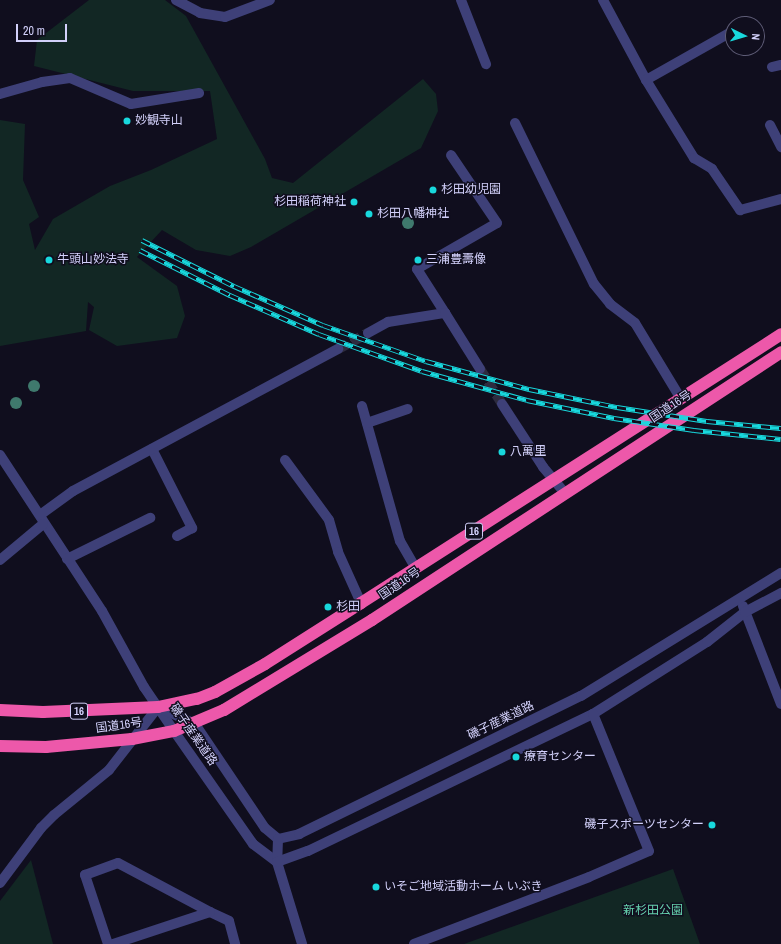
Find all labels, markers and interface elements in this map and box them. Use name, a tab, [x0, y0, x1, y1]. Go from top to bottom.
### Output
scale bar	[18, 16, 69, 42]
north arrow	[725, 16, 765, 56]
text: 20 m	[23, 23, 45, 39]
text: N	[749, 33, 763, 41]
place label: 妙観寺山	[135, 114, 183, 128]
marker: 妙観寺山	[122, 116, 132, 126]
place label: 杉田幼児園	[441, 183, 501, 197]
marker: 杉田幼児園	[428, 185, 438, 195]
place label: 杉田稲荷神社	[274, 195, 346, 209]
marker: 杉田稲荷神社	[349, 197, 359, 207]
place label: 杉田八幡神社	[377, 207, 449, 221]
marker: 杉田八幡神社	[364, 209, 374, 219]
place label: 牛頭山妙法寺	[57, 253, 129, 267]
place label: 三浦豊壽像	[426, 253, 486, 267]
marker: 牛頭山妙法寺	[44, 255, 54, 265]
marker: 三浦豊壽像	[413, 255, 423, 265]
street label: 国道16号	[647, 388, 695, 426]
place label: 八萬里	[510, 445, 546, 459]
marker: 八萬里	[497, 447, 507, 457]
road number: 16	[464, 522, 484, 540]
street label: 国道16号	[377, 565, 423, 603]
place label: 杉田	[336, 600, 360, 614]
marker: 杉田	[323, 602, 333, 612]
street label: 磯子産業道路	[465, 699, 537, 743]
street label: 磯子産業道路	[166, 701, 220, 769]
road number: 16	[69, 702, 89, 720]
street label: 国道16号	[95, 716, 143, 736]
place label: 療育センター	[524, 750, 596, 764]
marker: 療育センター	[511, 752, 521, 762]
place label: 磯子スポーツセンター	[584, 818, 704, 832]
marker: 磯子スポーツセンター	[707, 820, 717, 830]
place label: いそご地域活動ホーム いぶき	[384, 880, 543, 894]
marker: いそご地域活動ホーム いぶき	[371, 882, 381, 892]
park label: 新杉田公園	[623, 904, 683, 918]

